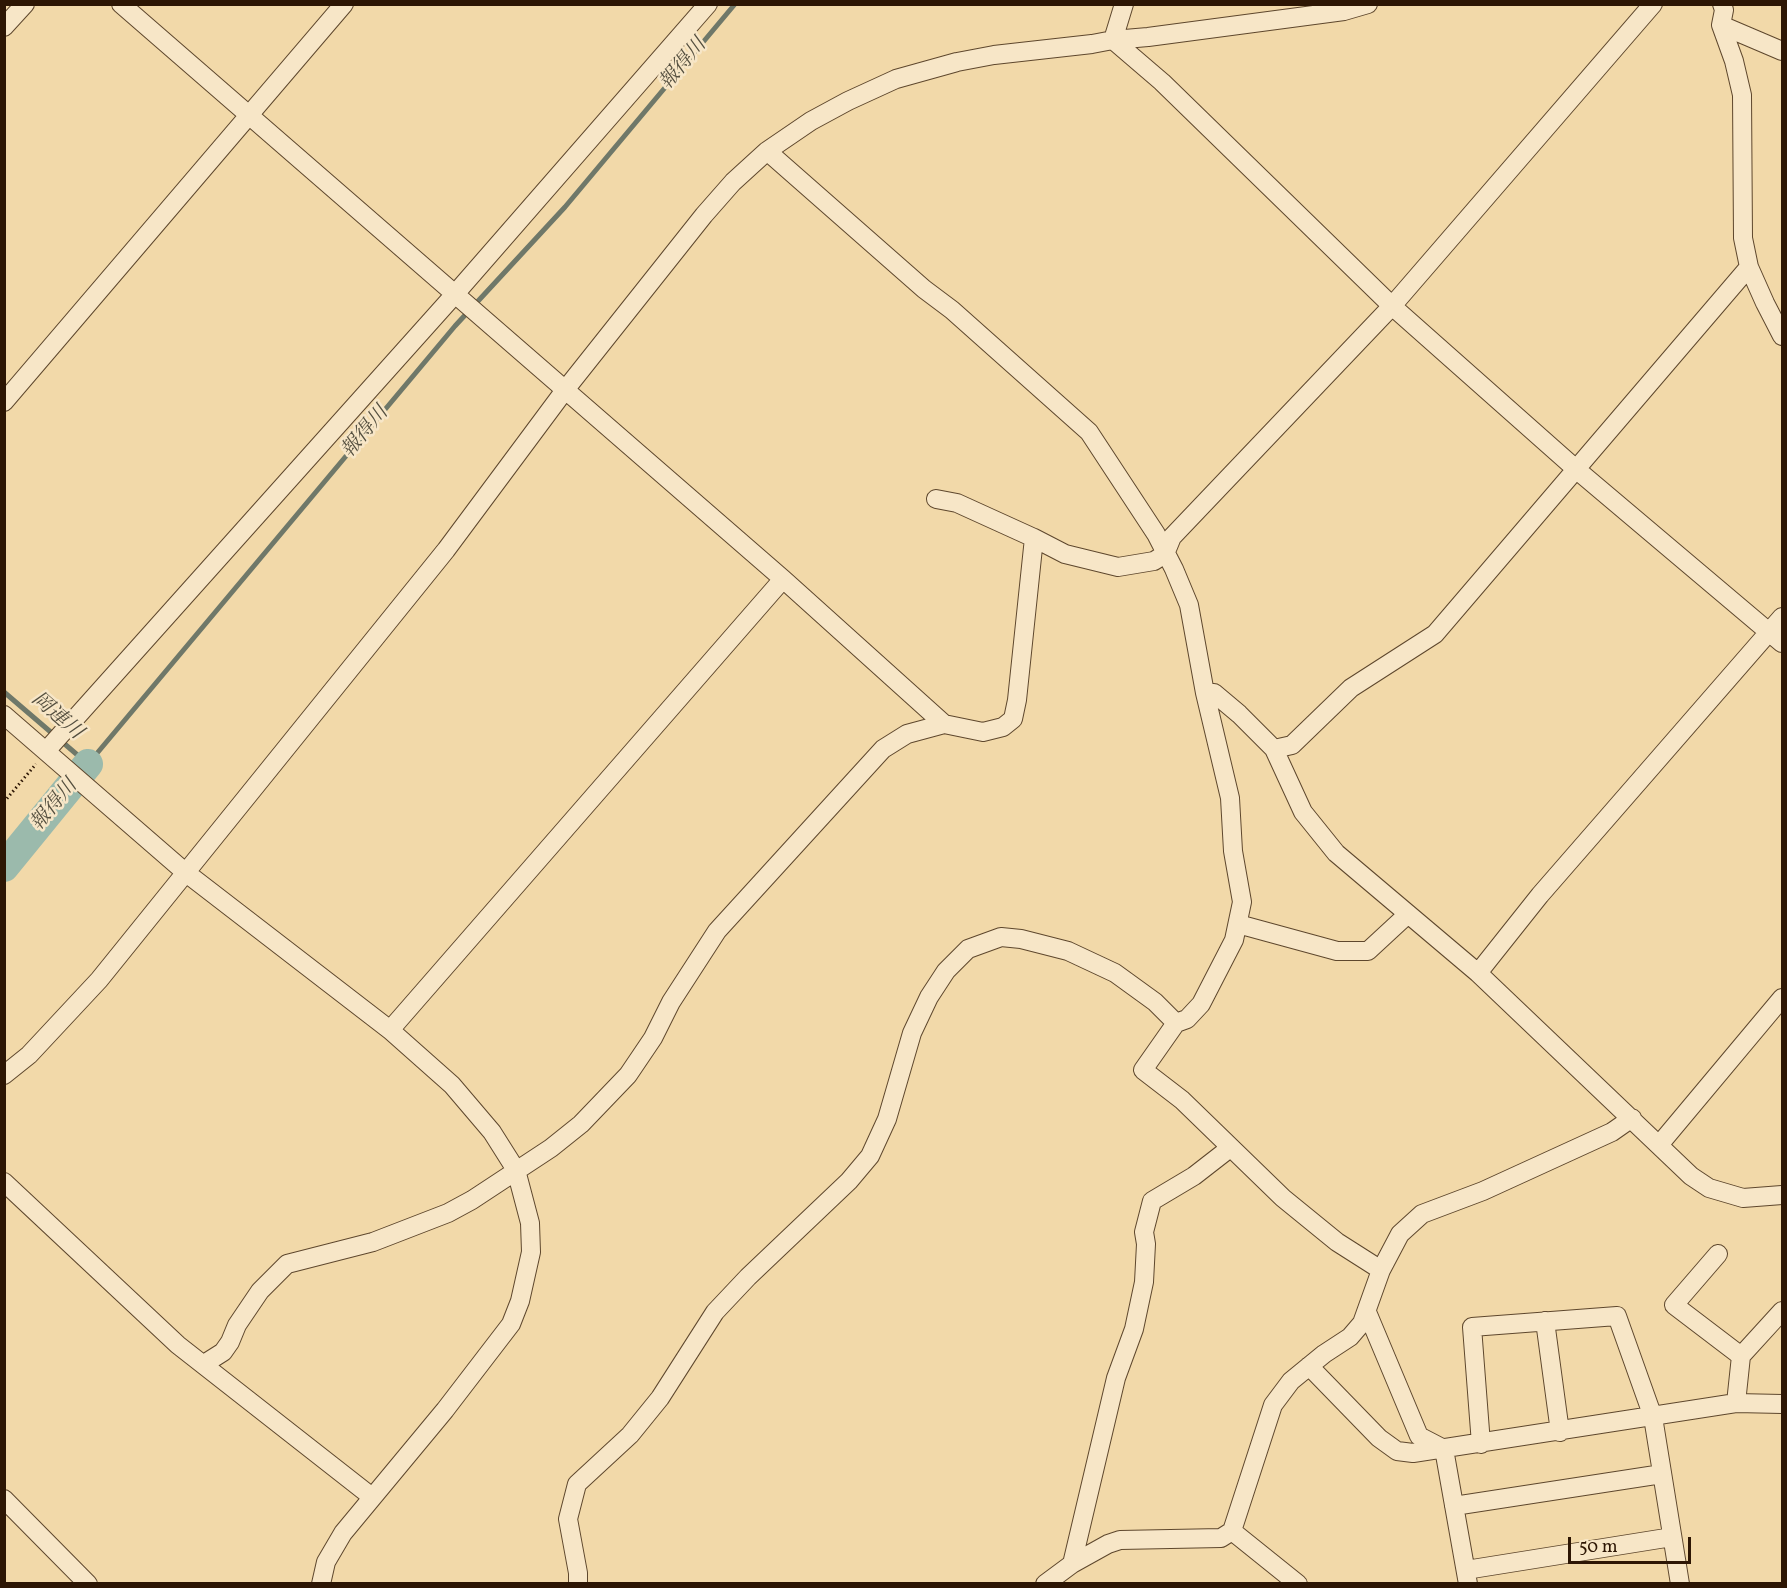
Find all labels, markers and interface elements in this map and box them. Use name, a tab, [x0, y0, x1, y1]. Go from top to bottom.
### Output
water label: 報得川	[656, 34, 712, 96]
water label: 報得川	[338, 402, 394, 464]
water label: 岡連川	[25, 688, 87, 746]
water label: 報得川	[27, 775, 83, 837]
scale bar	[1571, 1525, 1694, 1563]
text: 50 m	[1579, 1535, 1618, 1560]

